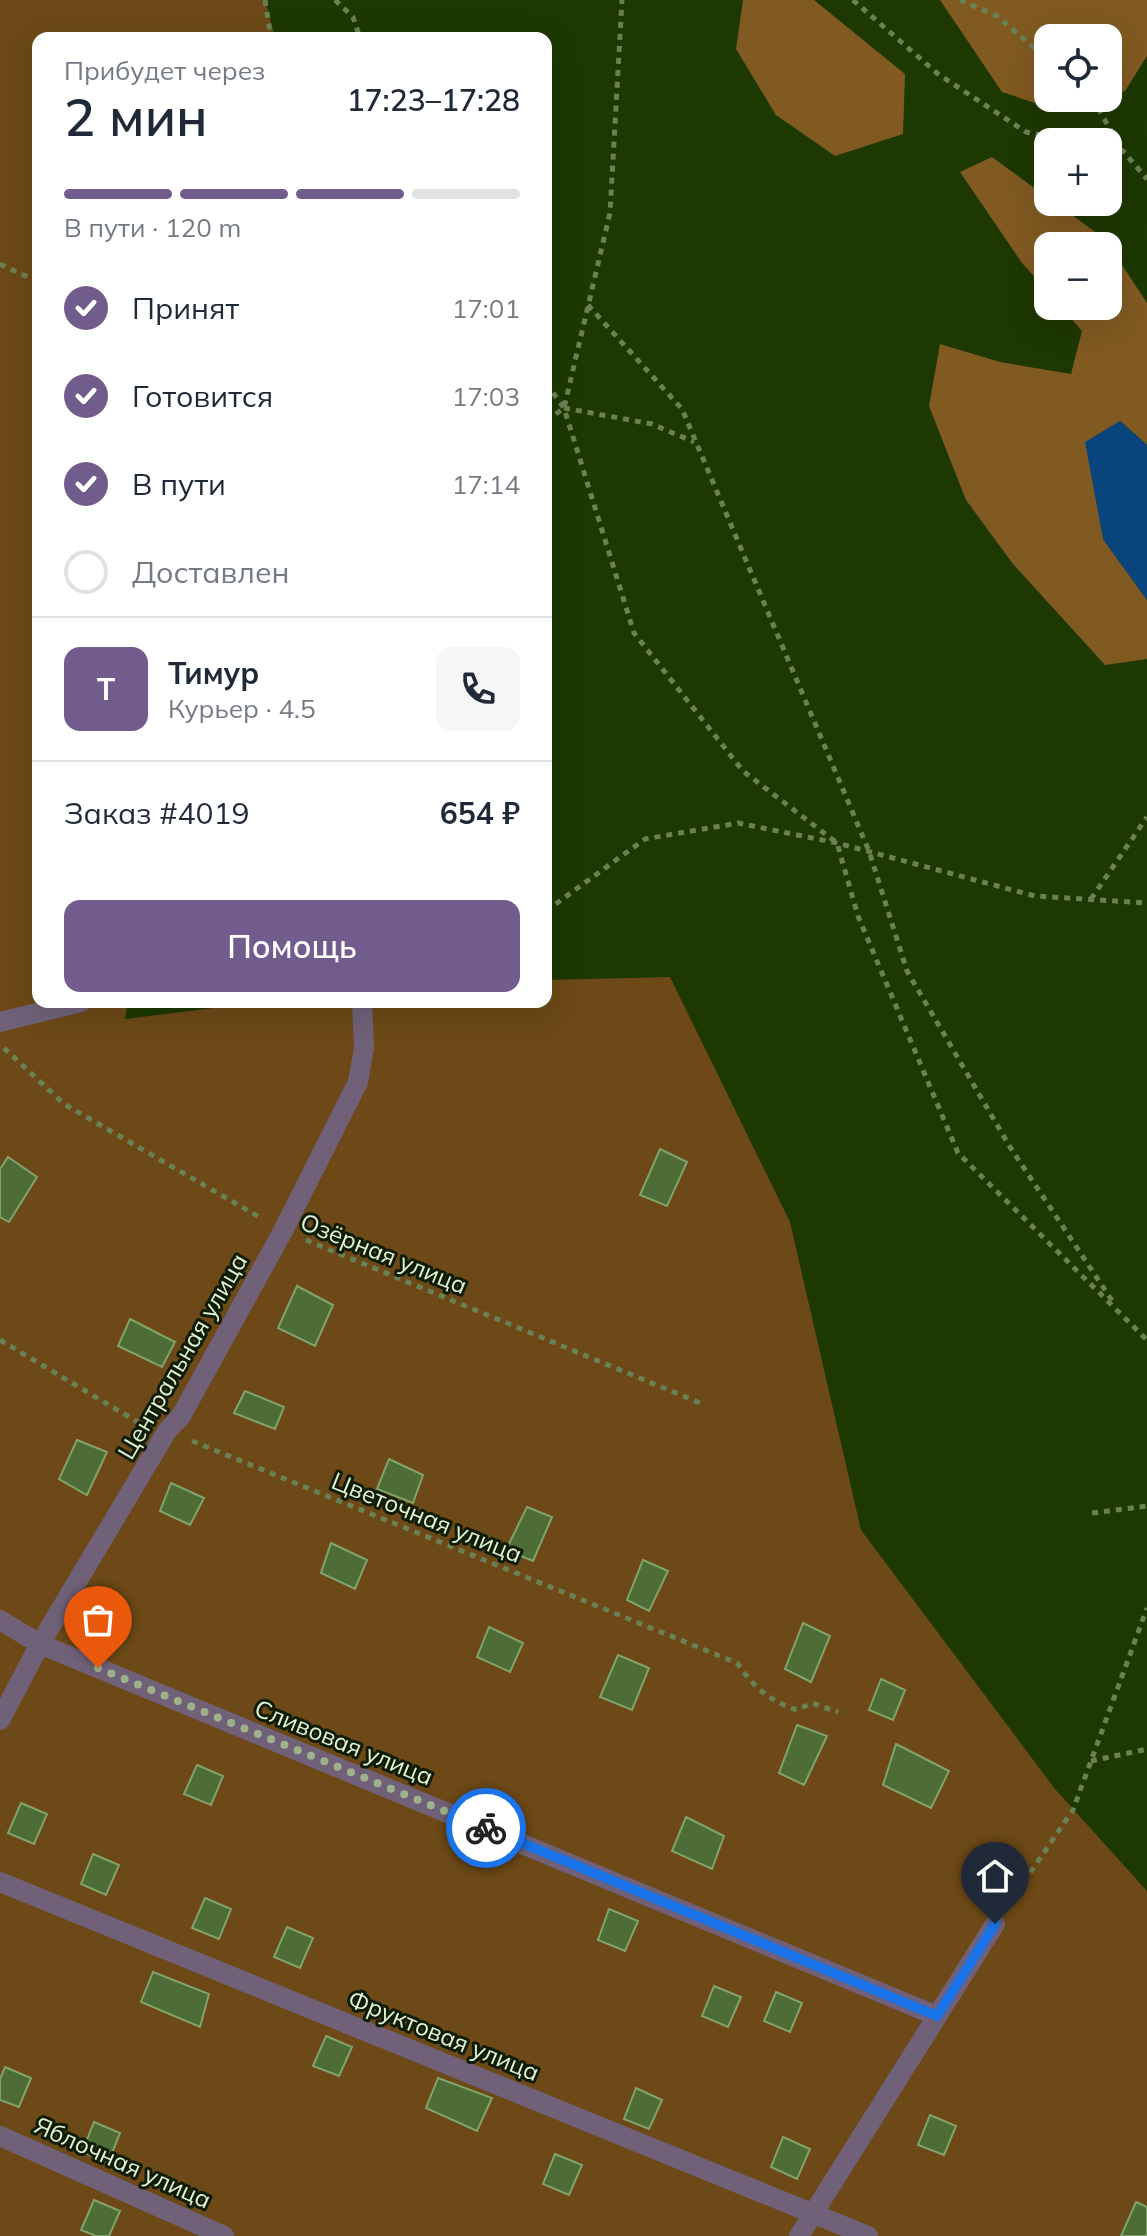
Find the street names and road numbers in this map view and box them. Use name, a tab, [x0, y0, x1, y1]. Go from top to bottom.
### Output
street label: Озёрная улица	[296, 1206, 472, 1300]
street label: Центральная улица	[111, 1248, 253, 1464]
street label: Цветочная улица	[327, 1465, 527, 1569]
street label: Сливовая улица	[251, 1693, 437, 1791]
street label: Фруктовая улица	[344, 1983, 544, 2087]
street label: Яблочная улица	[30, 2110, 216, 2214]

